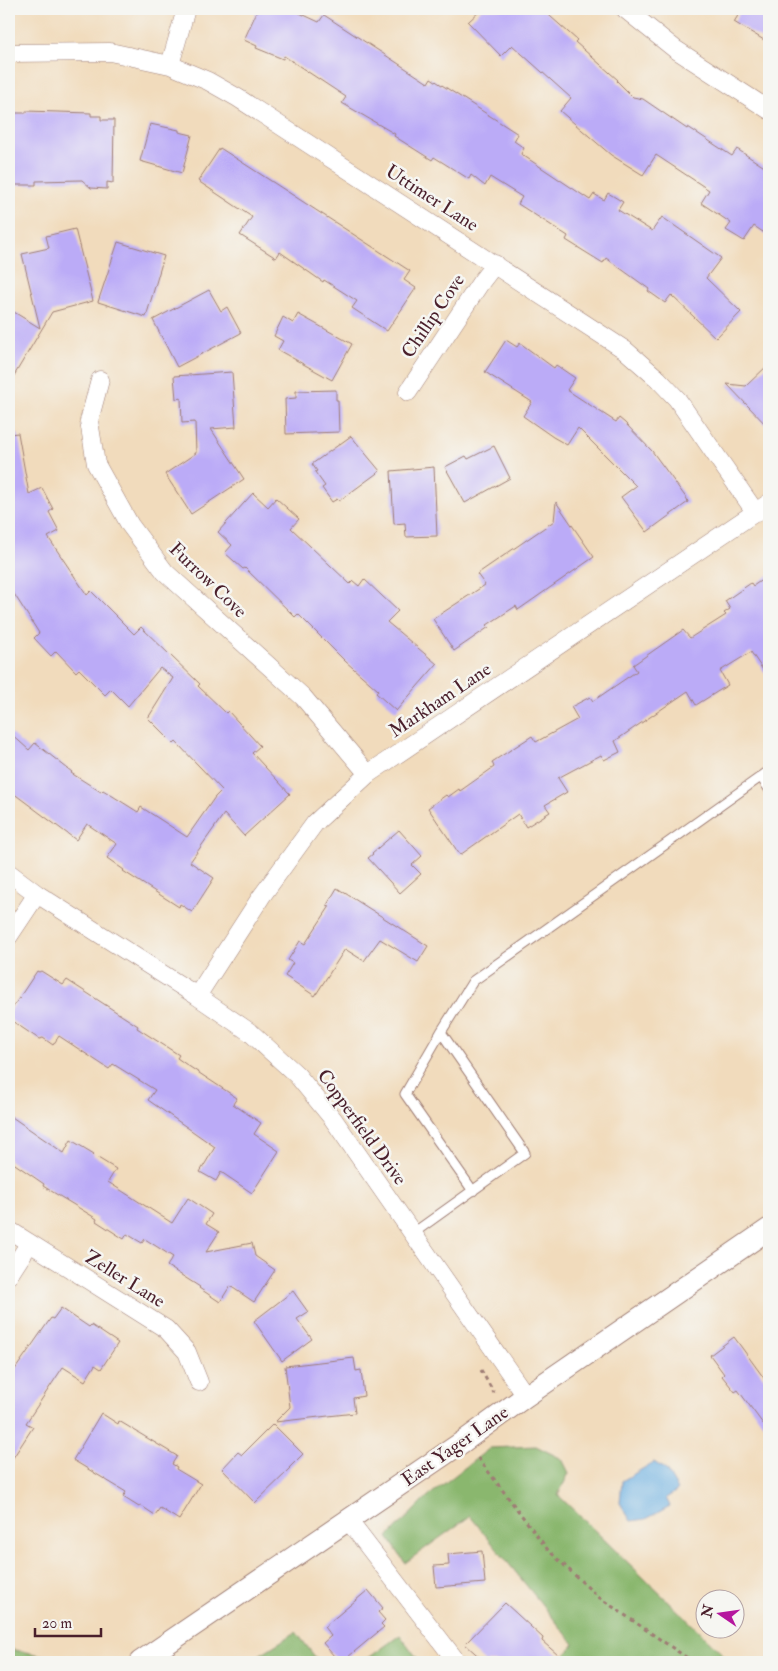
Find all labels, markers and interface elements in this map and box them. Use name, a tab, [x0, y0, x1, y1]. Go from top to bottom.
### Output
street label: Uttimer Lane	[381, 159, 483, 237]
street label: Chillip Cove	[396, 269, 471, 363]
street label: Furrow Cove	[164, 537, 252, 623]
street label: Markham Lane	[384, 657, 496, 743]
street label: Copperfield Drive	[311, 1064, 412, 1190]
street label: Zeller Lane	[80, 1245, 170, 1313]
street label: East Yager Lane	[397, 1400, 513, 1492]
north arrow	[696, 1588, 746, 1638]
text: N	[698, 1603, 718, 1620]
scale bar	[35, 1606, 101, 1638]
text: 20 m	[42, 1614, 72, 1633]

